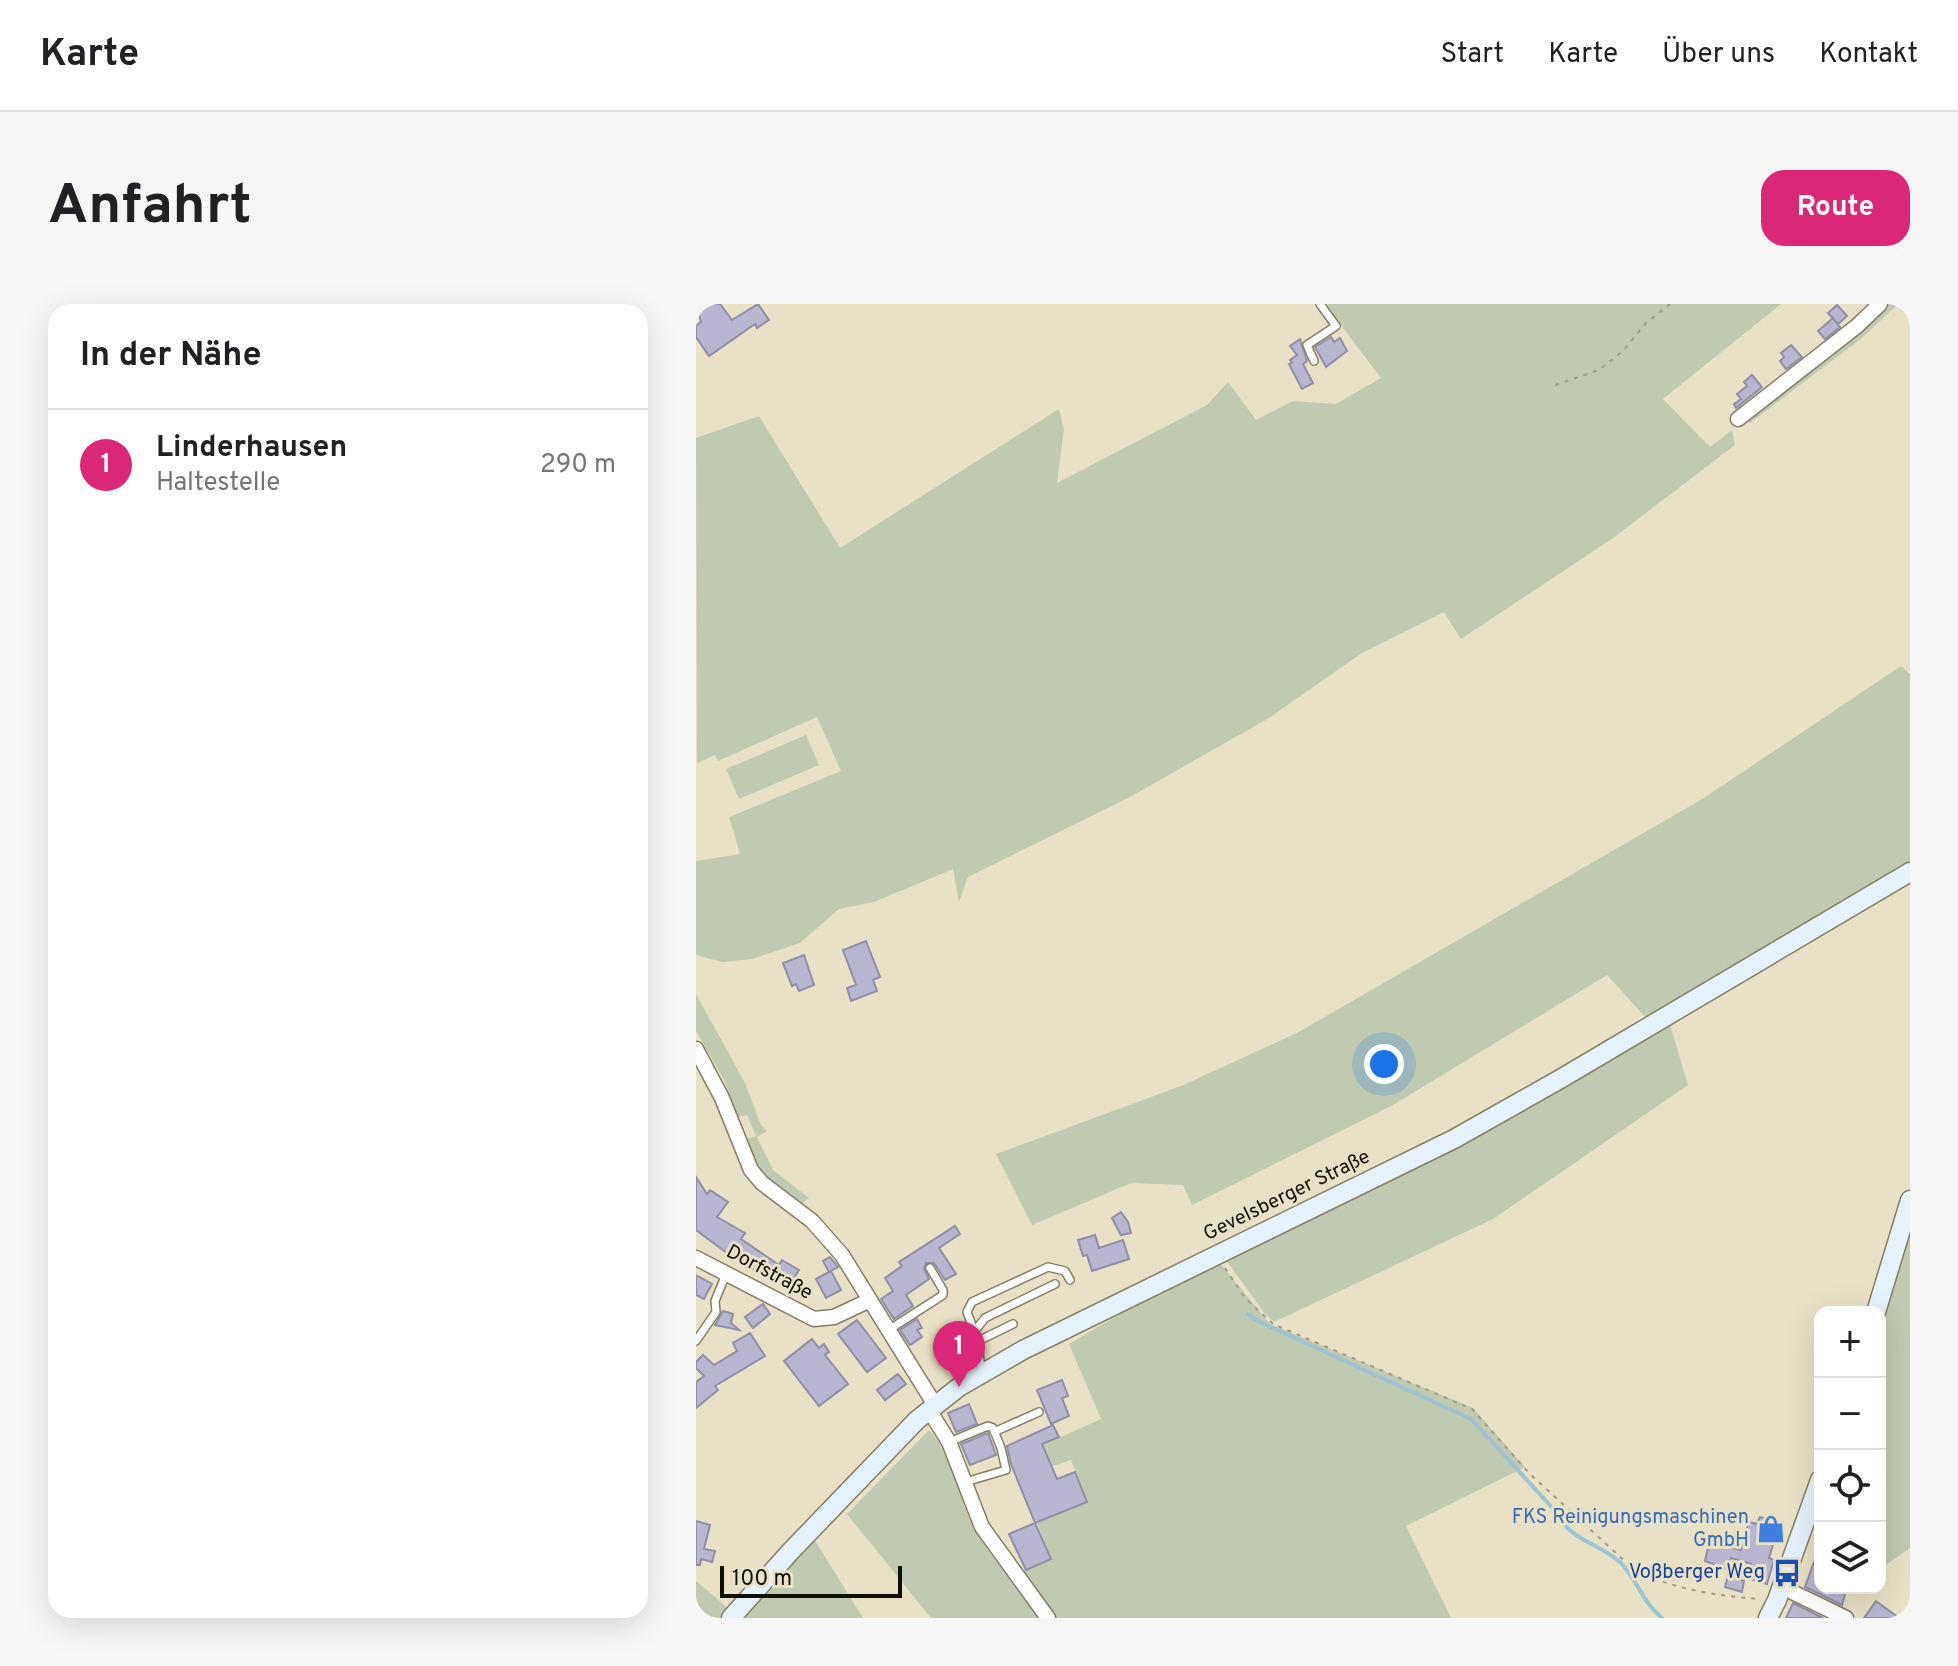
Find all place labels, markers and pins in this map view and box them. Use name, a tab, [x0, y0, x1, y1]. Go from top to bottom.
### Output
pin: 1	[933, 1321, 985, 1387]
place label: FKS Reinigungsmaschinen GmbH	[1512, 1505, 1749, 1554]
shop icon: FKS Reinigungsmaschinen GmbH	[1756, 1514, 1786, 1544]
bus stop icon: Voßberger Weg	[1772, 1558, 1802, 1588]
place label: Voßberger Weg	[1629, 1560, 1765, 1586]

